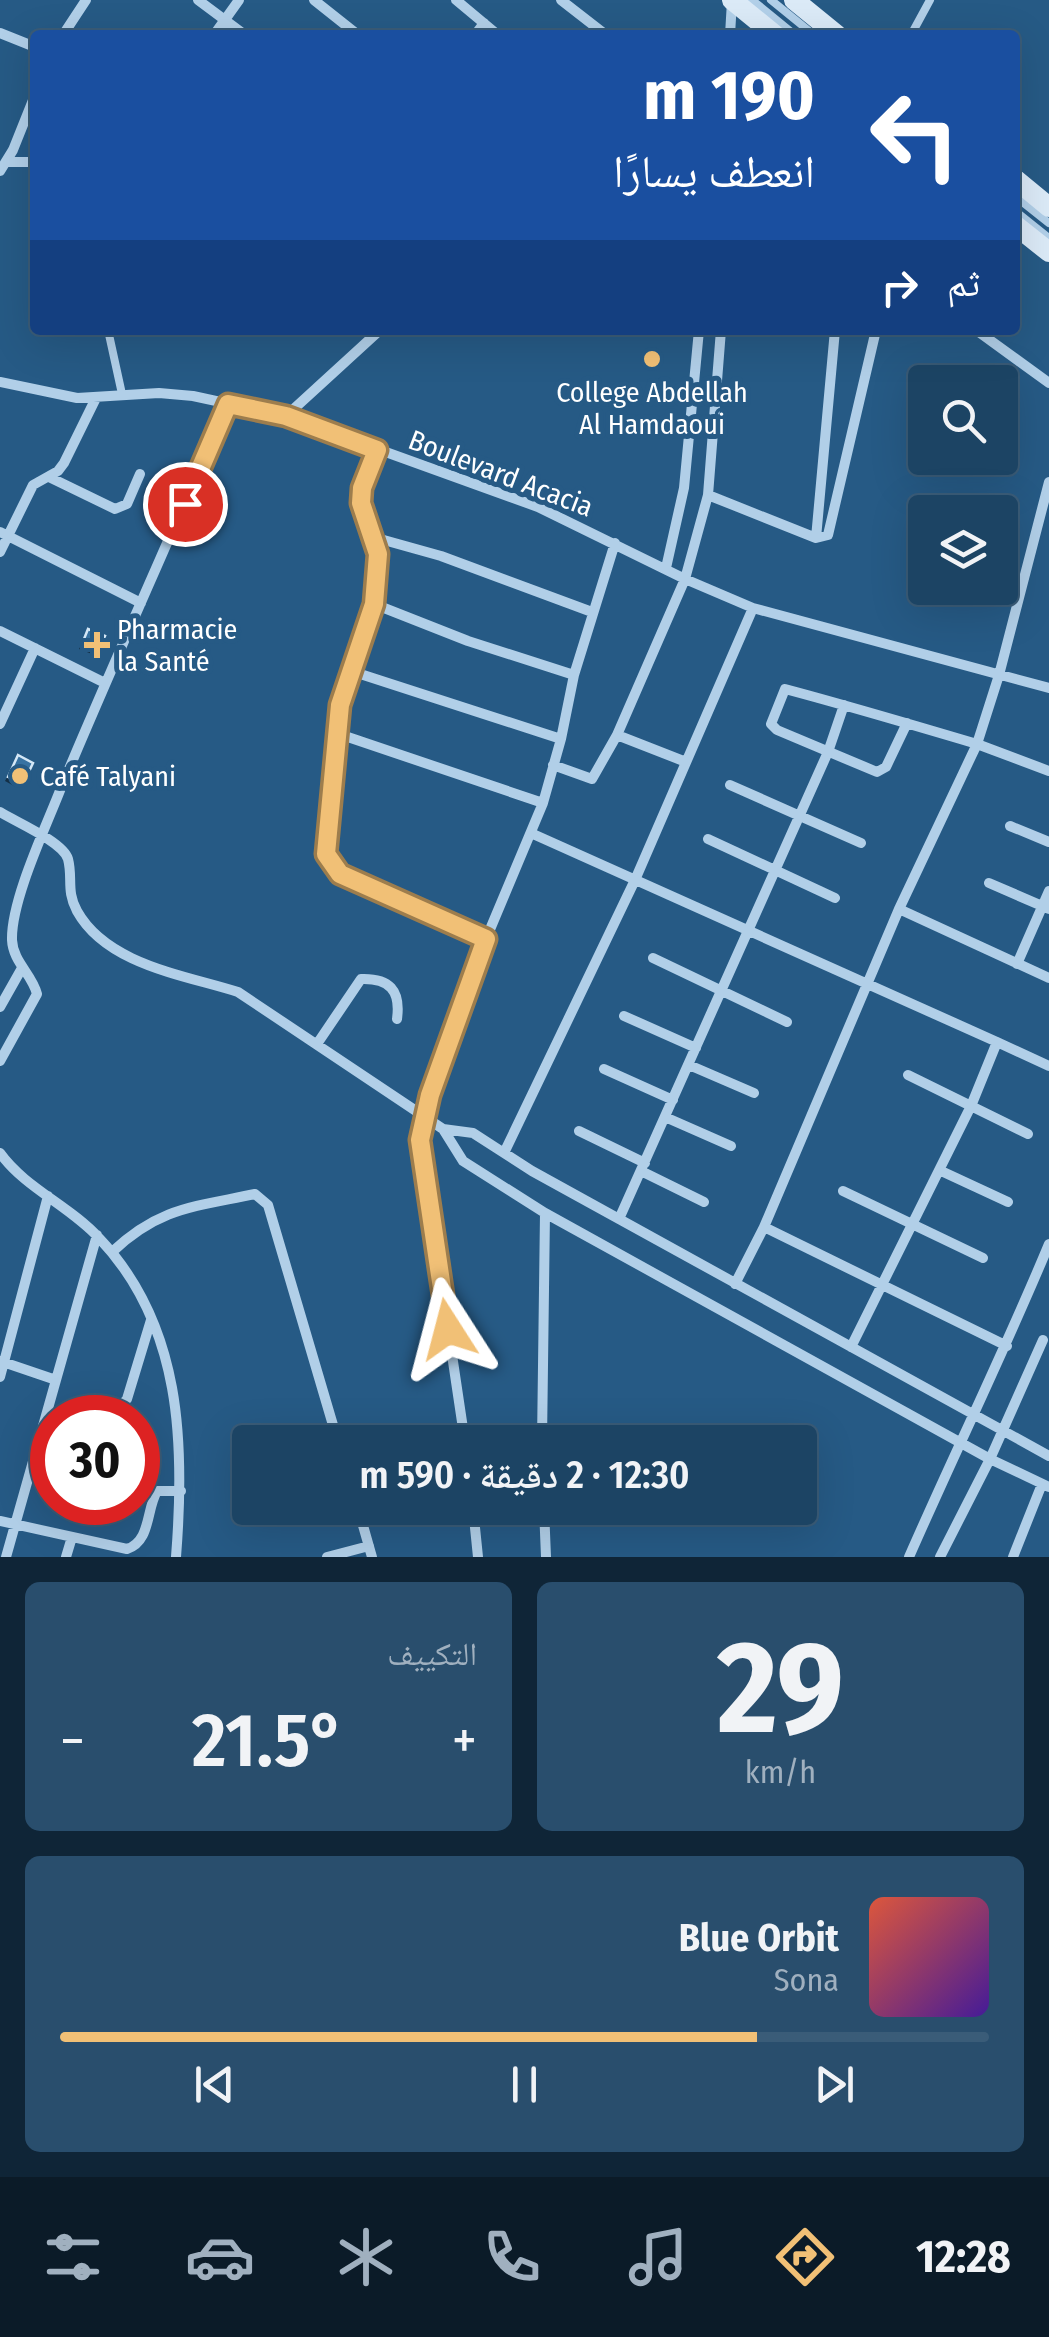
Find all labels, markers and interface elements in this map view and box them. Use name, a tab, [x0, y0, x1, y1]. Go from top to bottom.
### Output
text: 190 m	[643, 54, 815, 138]
icon: left	[850, 70, 980, 200]
text: انعطف يسارًا	[613, 145, 815, 199]
icon: right	[872, 260, 927, 315]
text: ثم	[947, 260, 980, 306]
marker: College Abdellah Al Hamdaoui	[641, 348, 663, 370]
map controls	[908, 365, 1018, 605]
button: search	[908, 365, 1018, 475]
place label: College Abdellah Al Hamdaoui	[556, 376, 748, 441]
street label: Boulevard Acacia	[404, 423, 598, 524]
pin	[143, 462, 228, 547]
icon: arrive	[158, 477, 213, 532]
button: layers	[908, 495, 1018, 605]
place label: Pharmacie la Santé	[117, 613, 237, 678]
marker: Pharmacie la Santé	[86, 634, 108, 656]
place label: Café Talyani	[40, 760, 176, 793]
marker: Café Talyani	[9, 765, 31, 787]
position arrow	[396, 1277, 500, 1381]
speed limit sign: 30	[30, 1395, 160, 1525]
text: 12:30 · 2 دقيقة · 590 m	[359, 1452, 690, 1498]
text: 29	[717, 1610, 844, 1766]
text: التكييف	[387, 1635, 477, 1673]
text: 21.5°	[192, 1696, 345, 1786]
text: −	[60, 1708, 85, 1774]
text: +	[452, 1708, 477, 1774]
text: km/h	[745, 1753, 816, 1791]
text: Blue Orbit	[679, 1915, 839, 1961]
text: Sona	[774, 1961, 839, 1999]
icon: previous	[187, 2057, 242, 2112]
icon: pause	[497, 2057, 552, 2112]
icon: next	[807, 2057, 862, 2112]
icon: filters	[38, 2222, 108, 2292]
icon: car	[185, 2222, 255, 2292]
icon: climate	[331, 2222, 401, 2292]
icon: phone	[477, 2222, 547, 2292]
icon: music	[623, 2222, 693, 2292]
icon: directions	[770, 2222, 840, 2292]
text: 12:28	[916, 2230, 1011, 2284]

